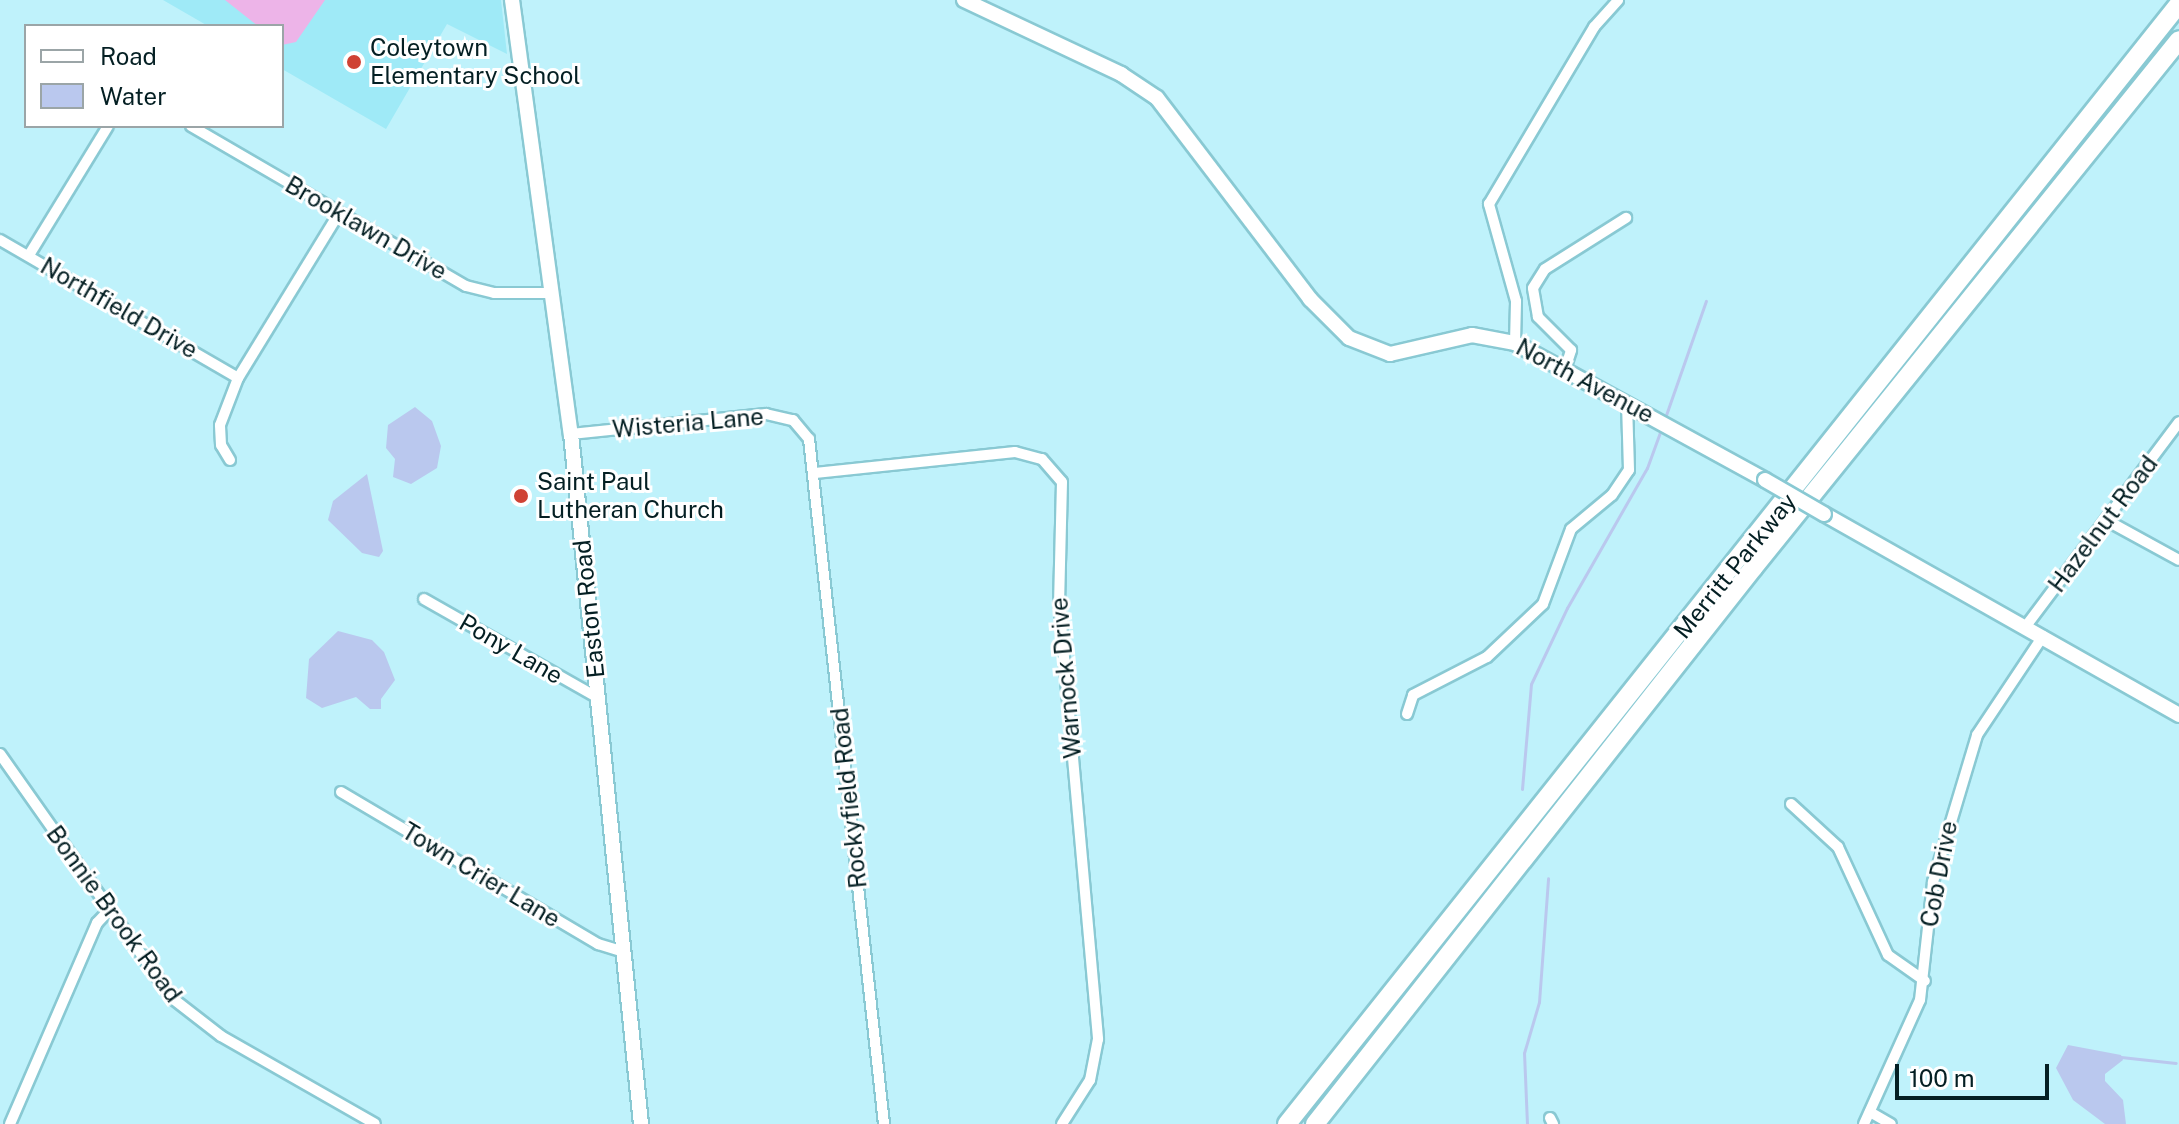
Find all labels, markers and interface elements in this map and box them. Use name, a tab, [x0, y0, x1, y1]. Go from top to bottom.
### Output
legend	[24, 24, 284, 128]
place label: Coleytown Elementary School	[370, 34, 581, 90]
text: Road	[100, 42, 157, 70]
marker: Coleytown Elementary School	[345, 53, 363, 71]
text: Water	[100, 82, 167, 110]
street label: Brooklawn Drive	[280, 170, 452, 286]
street label: Northfield Drive	[35, 251, 203, 365]
street label: North Avenue	[1511, 333, 1659, 429]
street label: Wisteria Lane	[611, 402, 765, 444]
street label: Hazelnut Road	[2042, 450, 2164, 598]
place label: Saint Paul Lutheran Church	[537, 468, 724, 524]
marker: Saint Paul Lutheran Church	[512, 487, 530, 505]
street label: Merritt Parkway	[1668, 488, 1802, 644]
street label: Easton Road	[567, 538, 611, 680]
street label: Warnock Drive	[1045, 596, 1087, 760]
street label: Pony Lane	[454, 608, 568, 690]
street label: Rockyfield Road	[825, 706, 873, 890]
street label: Town Crier Lane	[397, 817, 565, 933]
street label: Cob Drive	[1915, 818, 1963, 930]
street label: Bonnie Brook Road	[40, 820, 188, 1008]
scale bar	[1899, 1048, 2053, 1098]
text: 100 m	[1909, 1064, 1975, 1092]

